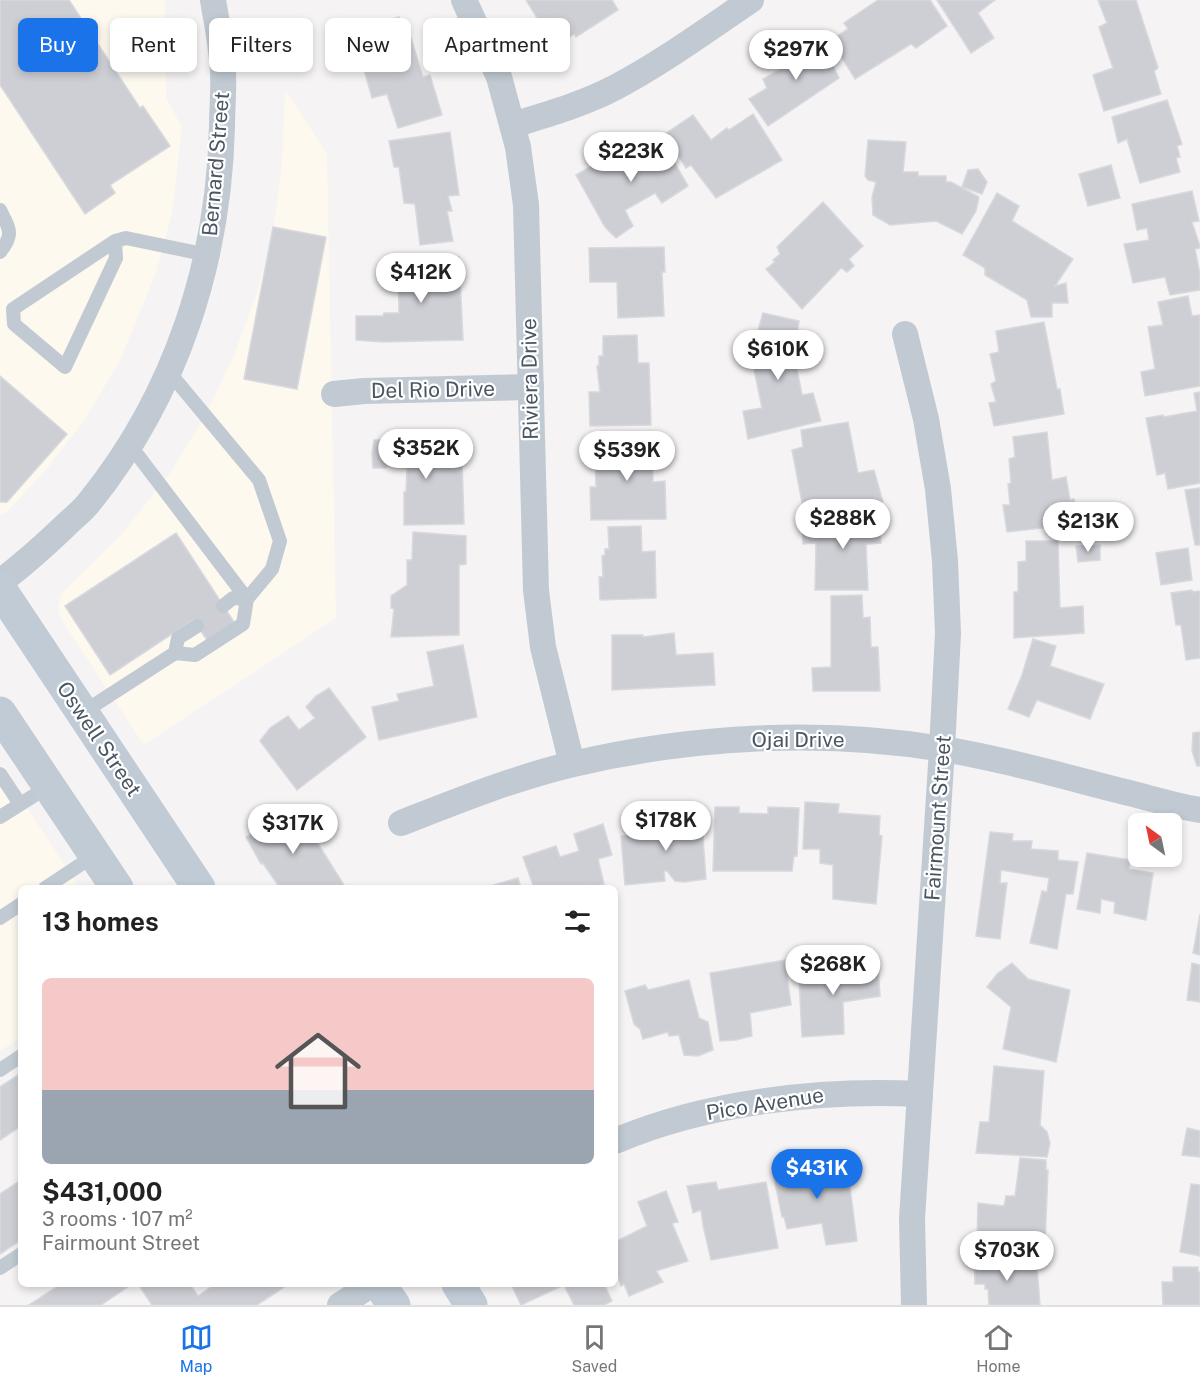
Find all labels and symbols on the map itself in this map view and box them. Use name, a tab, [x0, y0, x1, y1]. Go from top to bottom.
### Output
pin: $297K	[754, 30, 838, 81]
street label: Bernard Street	[197, 91, 234, 237]
pin: $223K	[589, 132, 673, 183]
pin: $412K	[379, 253, 463, 304]
street label: Riviera Drive	[516, 318, 543, 440]
pin: $610K	[736, 330, 820, 381]
street label: Del Rio Drive	[371, 376, 495, 403]
pin: $352K	[384, 429, 468, 480]
pin: $539K	[585, 431, 669, 482]
pin: $288K	[801, 499, 885, 550]
pin: $213K	[1046, 502, 1130, 553]
street label: Oswell Street	[52, 677, 147, 801]
street label: Ojai Drive	[751, 727, 845, 752]
street label: Fairmount Street	[919, 734, 956, 902]
pin: $178K	[624, 801, 708, 852]
pin: $317K	[251, 804, 335, 855]
north arrow	[1128, 813, 1182, 867]
pin: $268K	[791, 945, 875, 996]
street label: Pico Avenue	[704, 1082, 826, 1125]
pin: $431K	[775, 1149, 859, 1200]
pin: $703K	[965, 1231, 1049, 1282]

